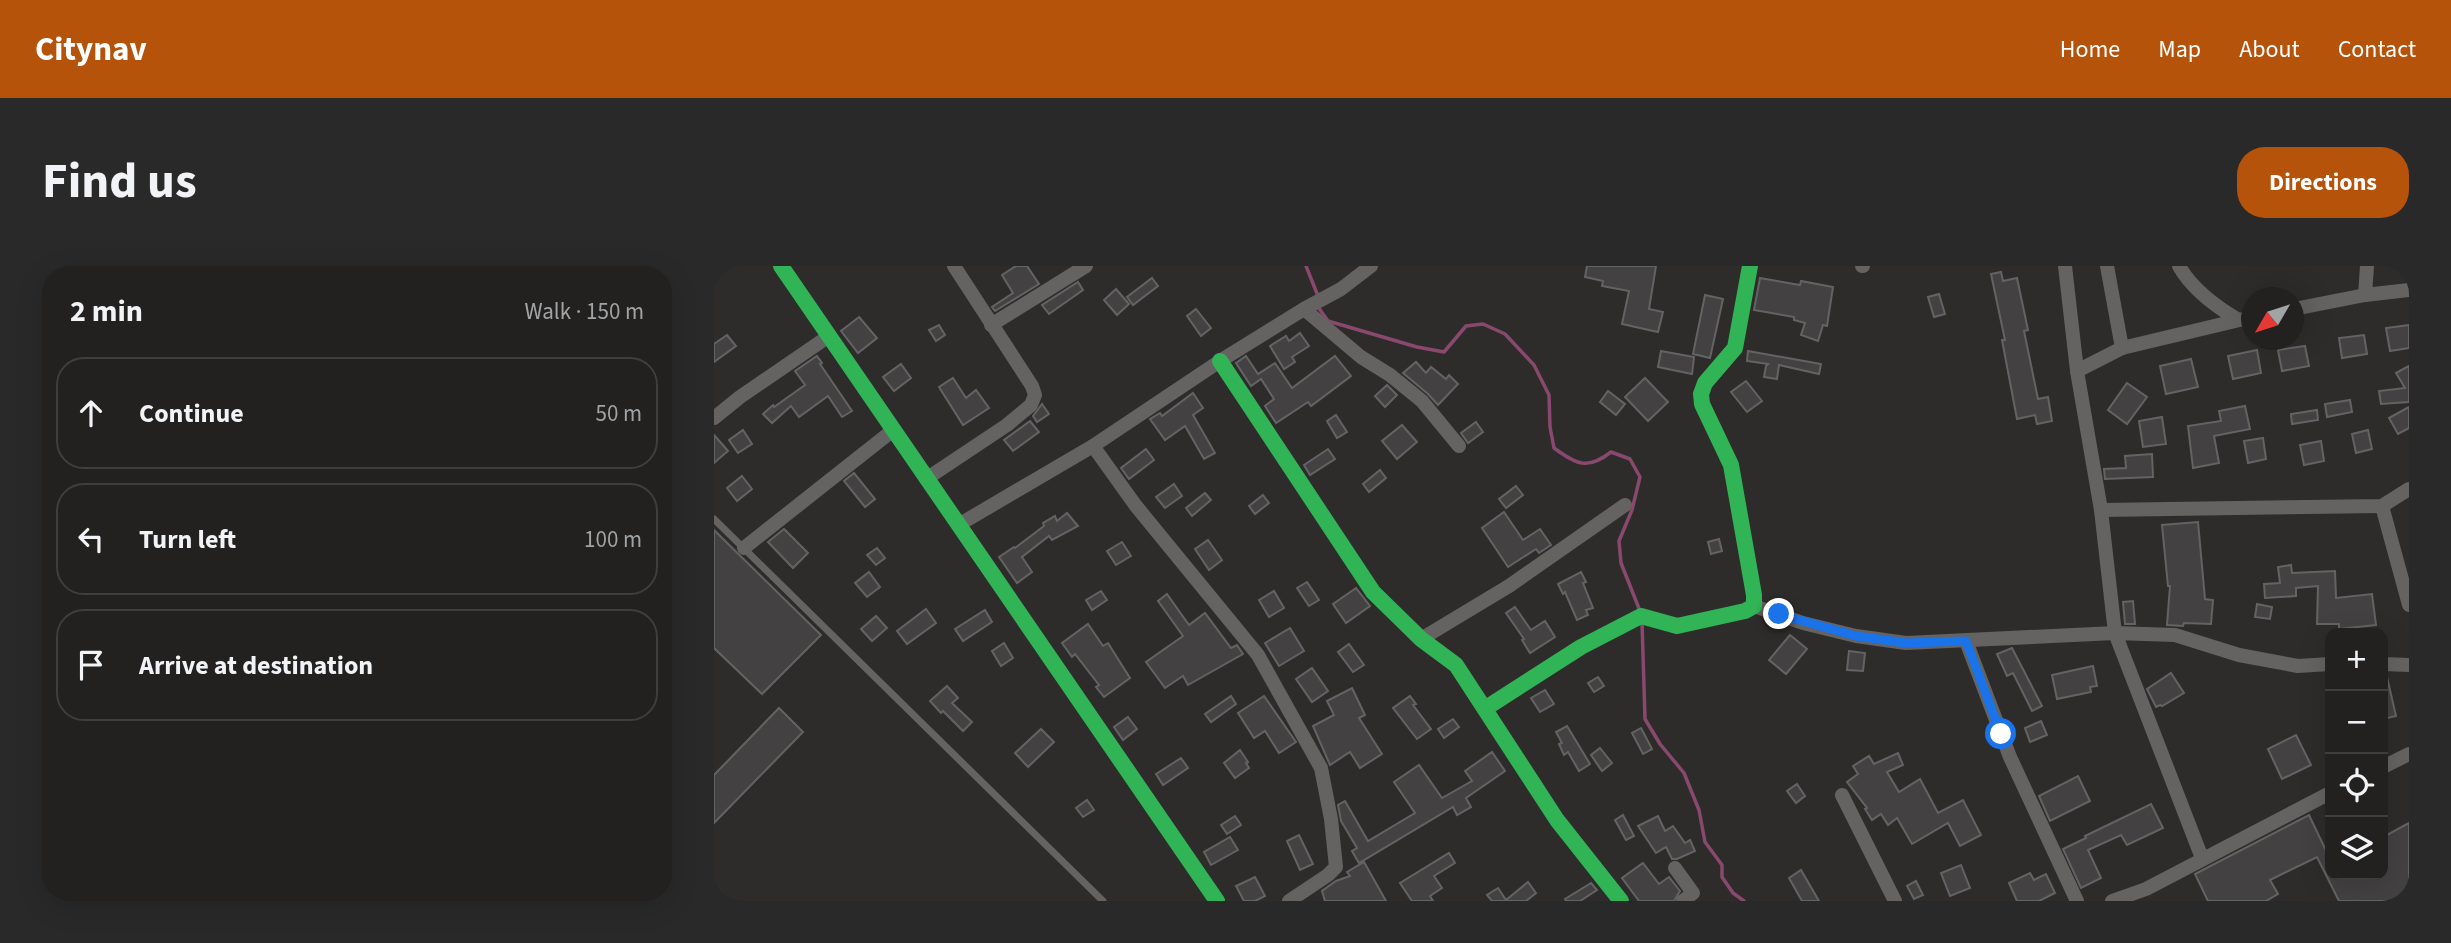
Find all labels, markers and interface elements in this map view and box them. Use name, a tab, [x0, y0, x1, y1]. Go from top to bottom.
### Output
text: Citynav	[35, 26, 147, 73]
text: Home	[2060, 32, 2120, 67]
text: Map	[2158, 32, 2201, 67]
text: About	[2239, 32, 2300, 67]
text: Contact	[2338, 32, 2416, 67]
text: Find us	[42, 147, 197, 217]
button: Directions	[2237, 147, 2409, 218]
north arrow	[2241, 287, 2304, 350]
text: 2 min	[70, 290, 143, 333]
text: Walk · 150 m	[525, 295, 644, 328]
icon: ahead	[72, 394, 110, 432]
text: Continue	[139, 395, 244, 432]
text: 50 m	[595, 397, 642, 430]
icon: left	[72, 520, 110, 558]
text: Turn left	[139, 521, 236, 558]
text: 100 m	[584, 523, 642, 556]
route end	[1763, 598, 1794, 629]
map controls	[2325, 628, 2388, 880]
button: +	[2325, 628, 2388, 691]
icon: arrive	[72, 646, 110, 684]
text: Arrive at destination	[139, 647, 373, 684]
button: −	[2325, 691, 2388, 754]
route start	[1985, 718, 2016, 749]
button: locate	[2325, 754, 2388, 817]
button: layers	[2325, 817, 2388, 880]

